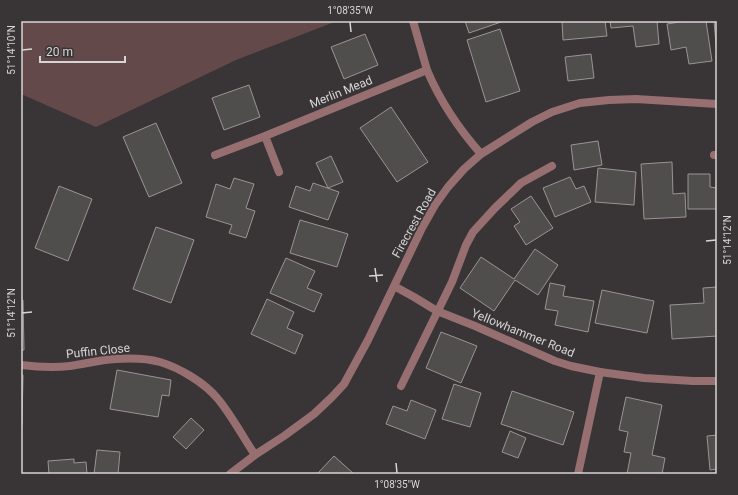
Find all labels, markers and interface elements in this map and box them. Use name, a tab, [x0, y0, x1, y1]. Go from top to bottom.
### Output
text: 1°08'35"W	[327, 5, 373, 16]
text: 51°14'10"N	[6, 25, 17, 75]
scale bar	[40, 38, 125, 64]
text: 20 m	[46, 45, 73, 59]
street label: Merlin Mead	[308, 73, 374, 111]
street label: Firecrest Road	[389, 186, 439, 260]
text: 51°14'12"N	[722, 215, 733, 265]
text: 51°14'12"N	[6, 288, 17, 338]
street label: Yellowhammer Road	[469, 306, 577, 360]
street label: Puffin Close	[65, 341, 131, 361]
text: 1°08'35"W	[374, 479, 420, 490]

